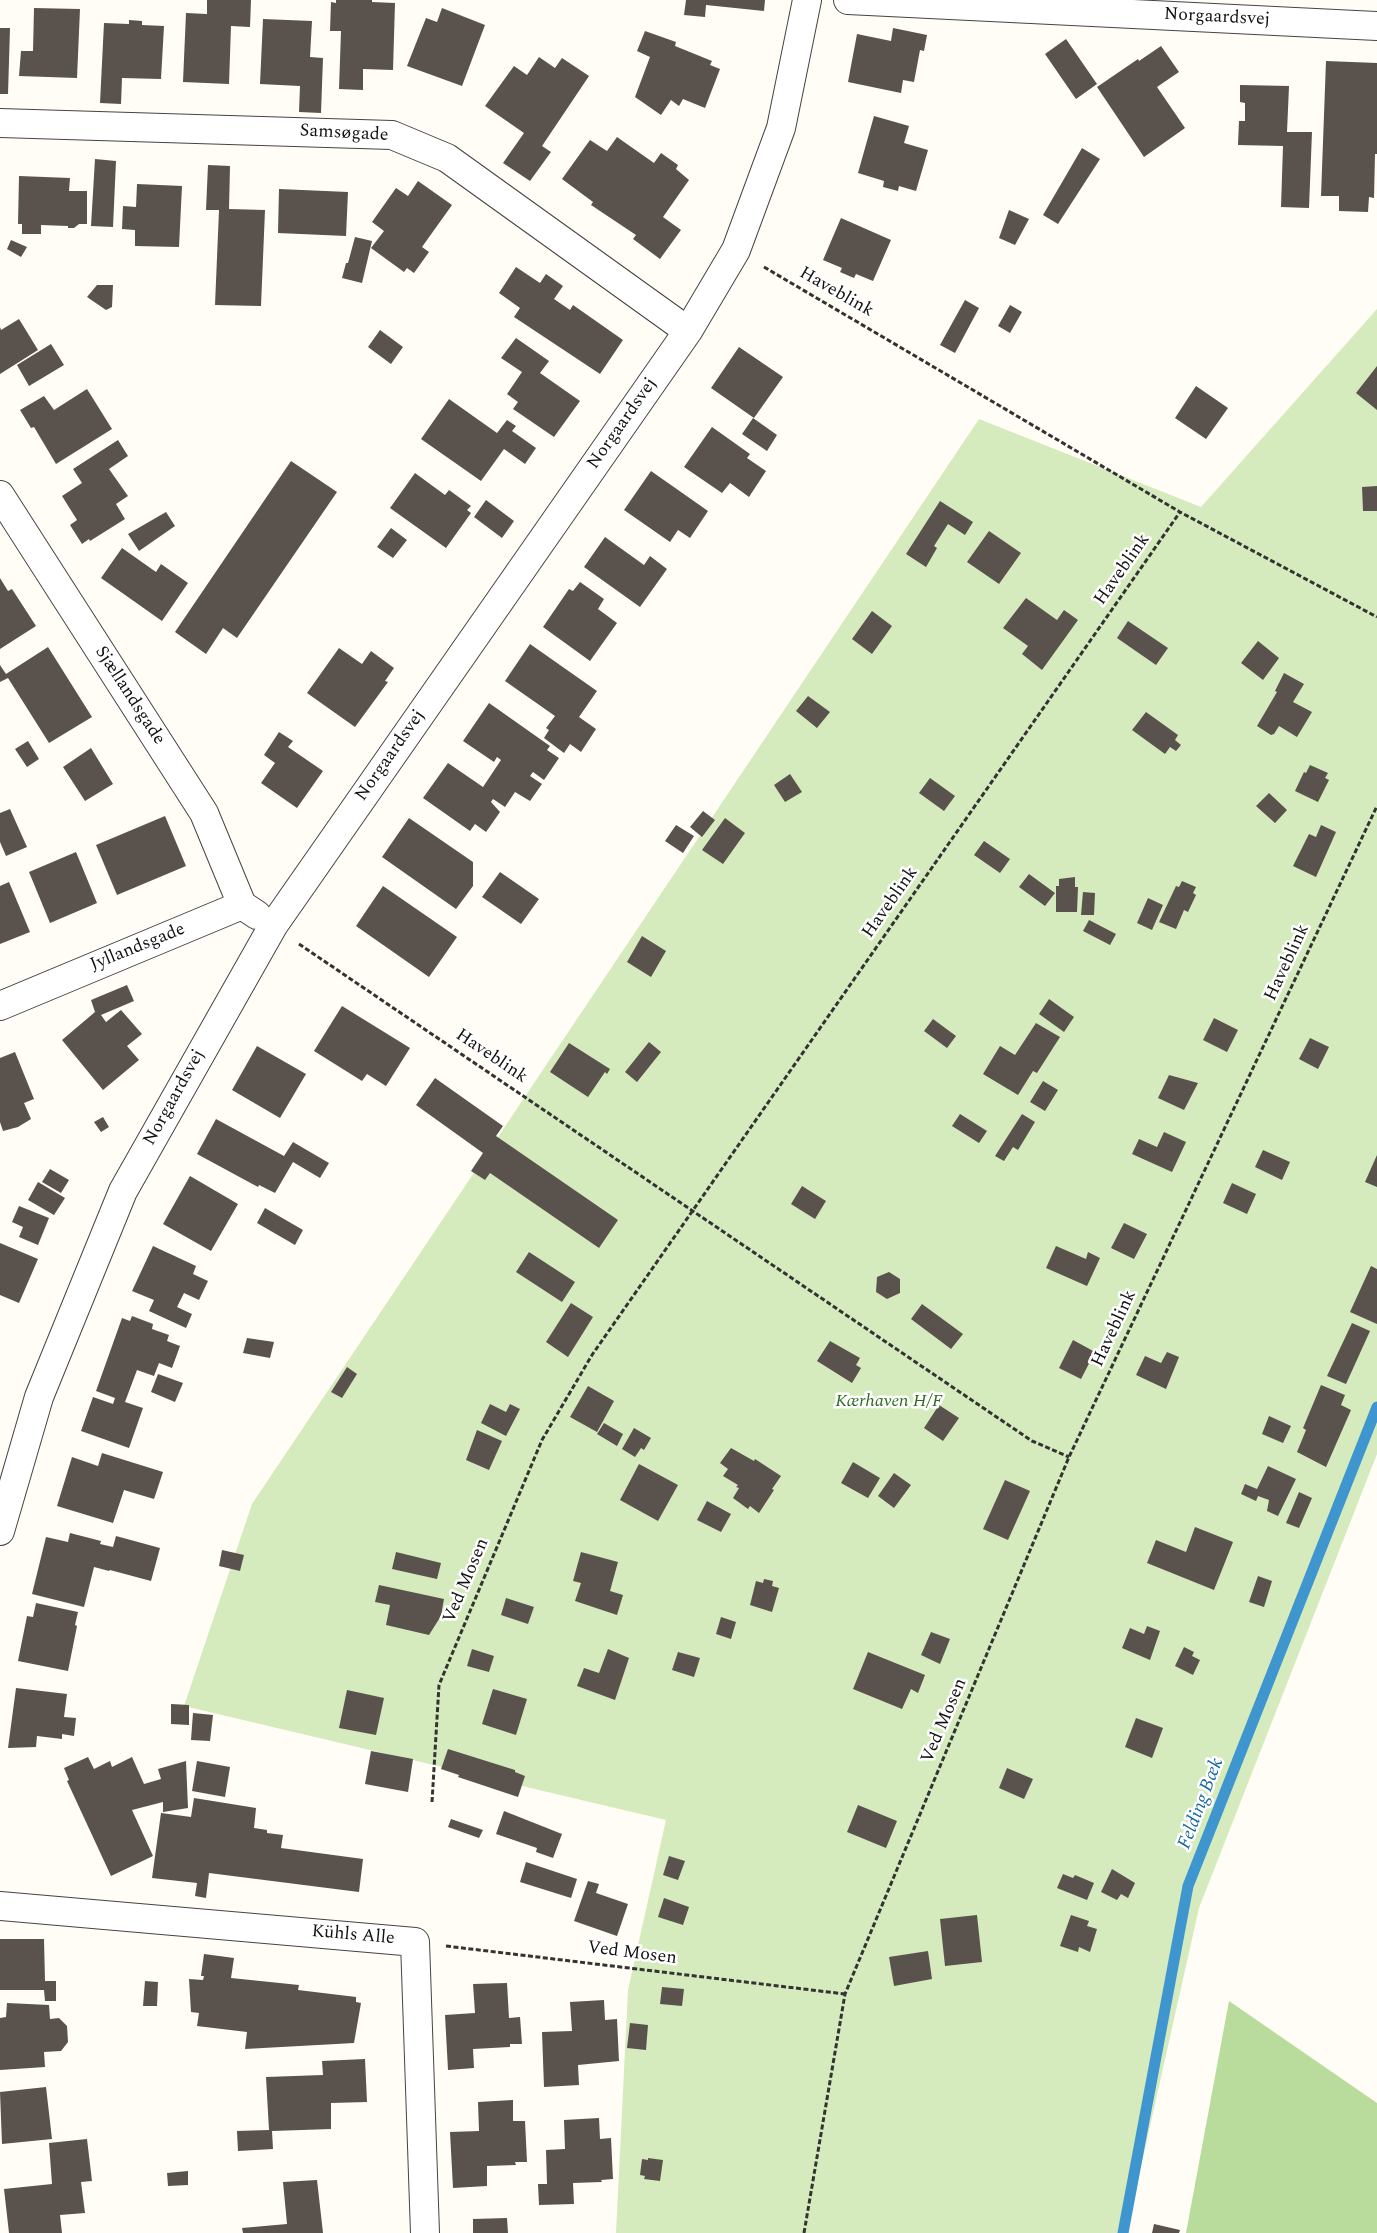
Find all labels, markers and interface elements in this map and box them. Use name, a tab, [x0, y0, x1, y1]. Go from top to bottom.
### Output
street label: Norgaardsvej	[1163, 4, 1271, 32]
street label: Samsøgade	[299, 121, 389, 147]
street label: Haveblink	[795, 263, 877, 323]
street label: Norgaardsvej	[584, 374, 662, 474]
street label: Haveblink	[1091, 530, 1155, 610]
street label: Sjællandsgade	[89, 643, 169, 749]
street label: Norgaardsvej	[352, 706, 430, 806]
street label: Haveblink	[859, 863, 923, 943]
street label: Jyllandsgade	[87, 919, 189, 977]
street label: Haveblink	[1261, 921, 1315, 1005]
street label: Haveblink	[451, 1025, 531, 1089]
street label: Norgaardsvej	[140, 1046, 210, 1150]
street label: Haveblink	[1088, 1287, 1142, 1371]
park label: Kærhaven H/F	[835, 1391, 943, 1413]
street label: Ved Mosen	[440, 1536, 494, 1626]
street label: Ved Mosen	[918, 1676, 972, 1766]
water label: Felding Bæk	[1174, 1755, 1230, 1853]
street label: Kühls Alle	[311, 1922, 395, 1950]
street label: Ved Mosen	[586, 1938, 678, 1970]

